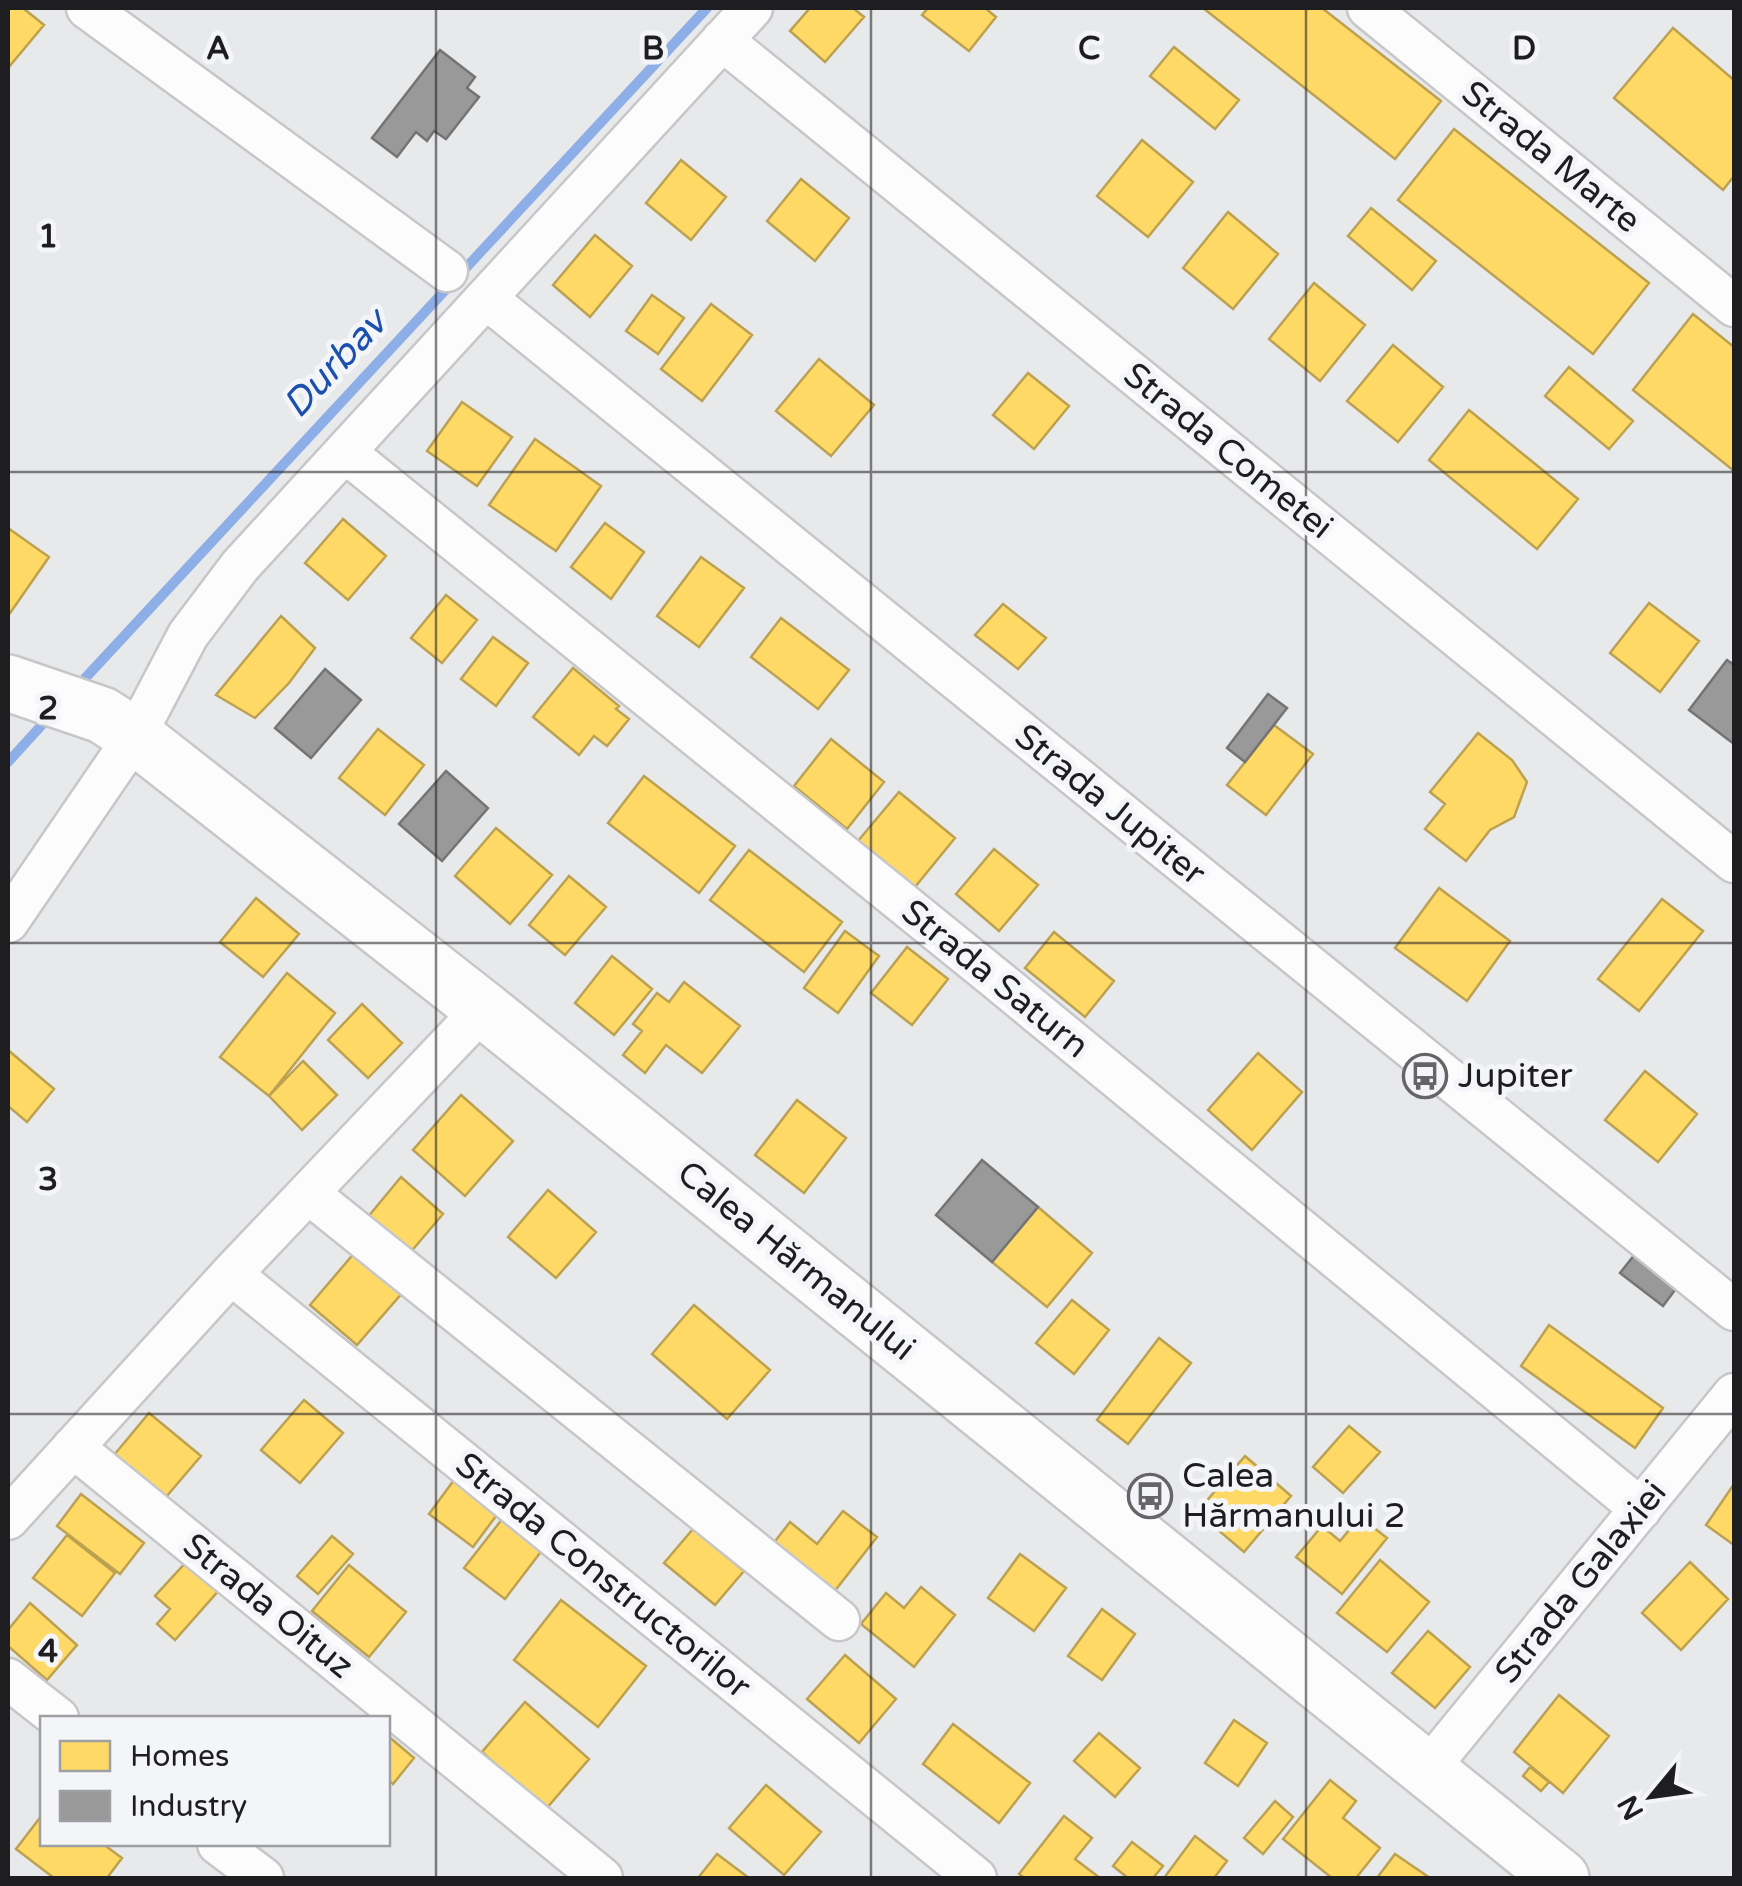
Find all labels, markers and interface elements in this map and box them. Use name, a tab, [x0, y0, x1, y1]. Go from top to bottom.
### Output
text: A	[206, 30, 230, 68]
text: B	[642, 30, 664, 68]
text: C	[1078, 30, 1100, 68]
text: D	[1512, 30, 1536, 68]
street label: Strada Marte	[1453, 72, 1649, 242]
text: 1	[38, 218, 58, 256]
water label: Durbav	[273, 298, 399, 428]
street label: Strada Cometei	[1115, 354, 1341, 548]
text: 2	[38, 690, 58, 728]
street label: Strada Jupiter	[1006, 715, 1214, 895]
street label: Strada Saturn	[893, 891, 1097, 1067]
bus stop icon: Jupiter	[1402, 1053, 1448, 1099]
place label: Jupiter	[1458, 1055, 1573, 1097]
street label: Calea Hărmanului	[669, 1152, 923, 1370]
text: 3	[38, 1161, 58, 1199]
street label: Strada Constructorilor	[447, 1444, 760, 1708]
place label: Calea Hărmanului 2	[1182, 1455, 1406, 1537]
street label: Strada Galaxiei	[1486, 1472, 1676, 1692]
bus stop icon: Calea Hărmanului 2	[1127, 1473, 1173, 1519]
street label: Strada Oituz	[174, 1525, 362, 1687]
text: 4	[38, 1633, 58, 1671]
legend	[40, 1716, 390, 1846]
text: Homes	[130, 1738, 229, 1775]
north arrow	[1602, 1746, 1702, 1846]
text: Industry	[130, 1788, 247, 1825]
text: N	[1611, 1790, 1651, 1826]

